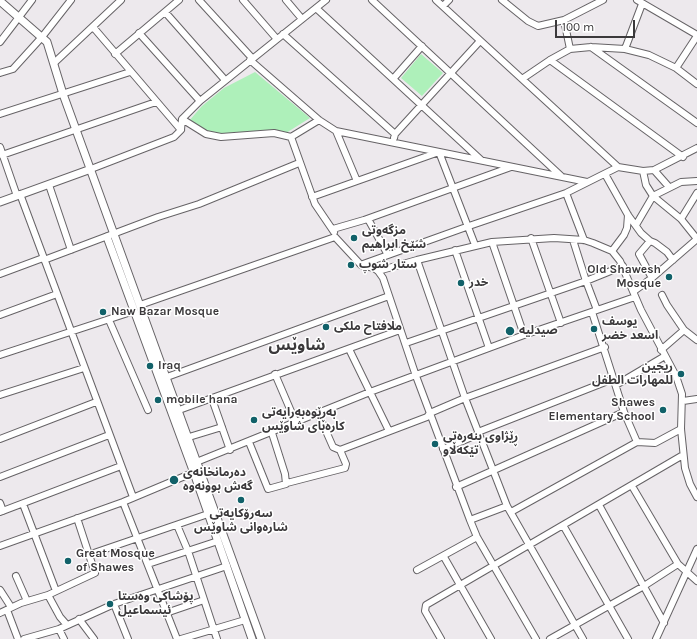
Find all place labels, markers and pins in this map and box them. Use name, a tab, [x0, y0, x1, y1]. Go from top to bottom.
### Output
place label: مزگەوتی شێخ ابراهیم	[362, 224, 426, 252]
marker: مزگەوتی شێخ ابراهیم	[349, 233, 359, 243]
place label: ستار شوپ	[359, 258, 417, 272]
marker: ستار شوپ	[346, 260, 356, 270]
place label: Old Shawesh Mosque	[587, 263, 661, 291]
marker: Old Shawesh Mosque	[664, 272, 674, 282]
place label: خدر	[469, 276, 488, 290]
marker: خدر	[456, 278, 466, 288]
place label: Naw Bazar Mosque	[111, 305, 219, 319]
marker: Naw Bazar Mosque	[98, 307, 108, 317]
place label: يوسف اسعد خضر	[602, 315, 658, 343]
place label: ملافتاح ملکی	[334, 320, 402, 334]
marker: ملافتاح ملکی	[321, 322, 331, 332]
place label: صیدلیە	[519, 324, 558, 338]
marker: يوسف اسعد خضر	[589, 324, 599, 334]
marker: صیدلیە	[504, 325, 516, 337]
place label: Iraq	[158, 359, 181, 373]
place label: ريجين للمهارات الطفل	[592, 360, 673, 388]
marker: Iraq	[145, 361, 155, 371]
marker: ريجين للمهارات الطفل	[676, 369, 686, 379]
place label: mobile hana	[166, 393, 238, 407]
marker: mobile hana	[153, 395, 163, 405]
place label: Shawes Elementary School	[548, 396, 655, 424]
marker: Shawes Elementary School	[658, 405, 668, 415]
place label: بەڕێوەبەرایەتی کارەبای شاوێس	[262, 406, 345, 434]
marker: بەڕێوەبەرایەتی کارەبای شاوێس	[249, 415, 259, 425]
place label: ڕێژاوی بنەرەتی تێکەڵاو	[443, 430, 518, 458]
marker: ڕێژاوی بنەرەتی تێکەڵاو	[430, 439, 440, 449]
place label: دەرمانخانەی گەش بوونەوە	[183, 466, 253, 494]
marker: دەرمانخانەی گەش بوونەوە	[168, 474, 180, 486]
marker: سەرۆکایەتی شارەوانی شاوێس	[236, 495, 246, 505]
place label: سەرۆکایەتی شارەوانی شاوێس	[194, 507, 288, 535]
place label: Great Mosque of Shawes	[76, 547, 155, 575]
marker: Great Mosque of Shawes	[63, 556, 73, 566]
place label: پۆشاکی وەستا ئیسماعیل	[118, 590, 194, 618]
marker: پۆشاکی وەستا ئیسماعیل	[105, 599, 115, 609]

